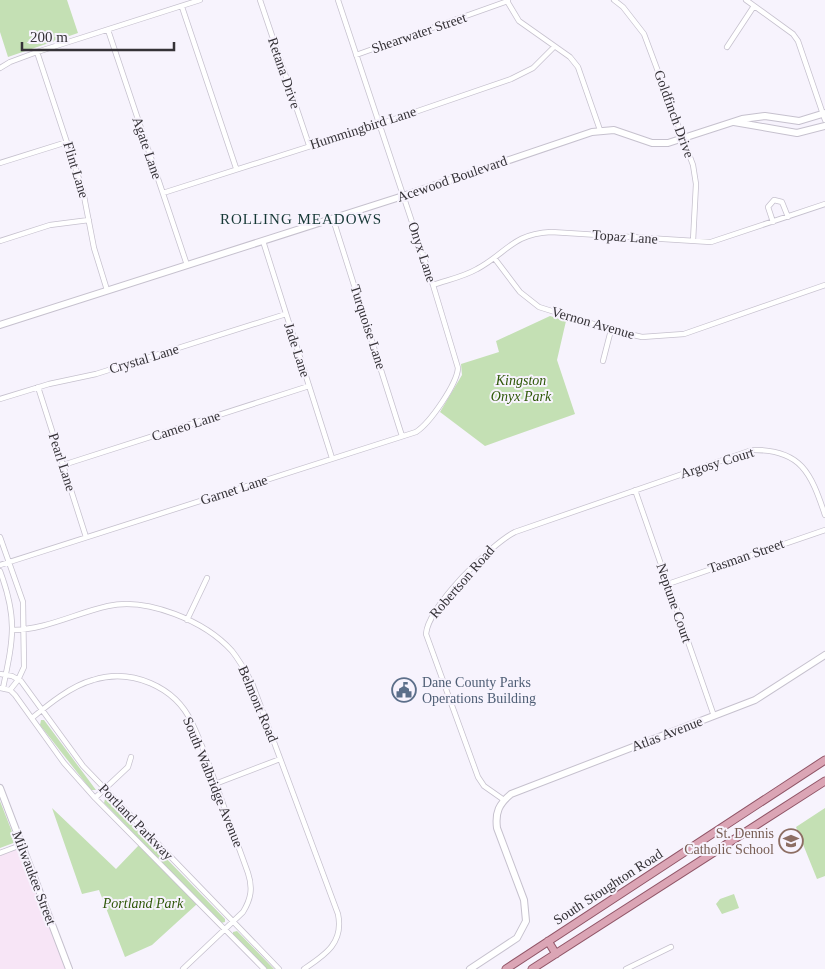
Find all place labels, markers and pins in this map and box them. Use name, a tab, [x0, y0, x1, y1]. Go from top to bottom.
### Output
place label: Dane County Parks Operations Building	[422, 675, 536, 706]
public building icon: Dane County Parks Operations Building	[391, 677, 417, 703]
place label: St. Dennis Catholic School	[684, 826, 774, 857]
school or university icon: St. Dennis Catholic School	[778, 828, 804, 854]

